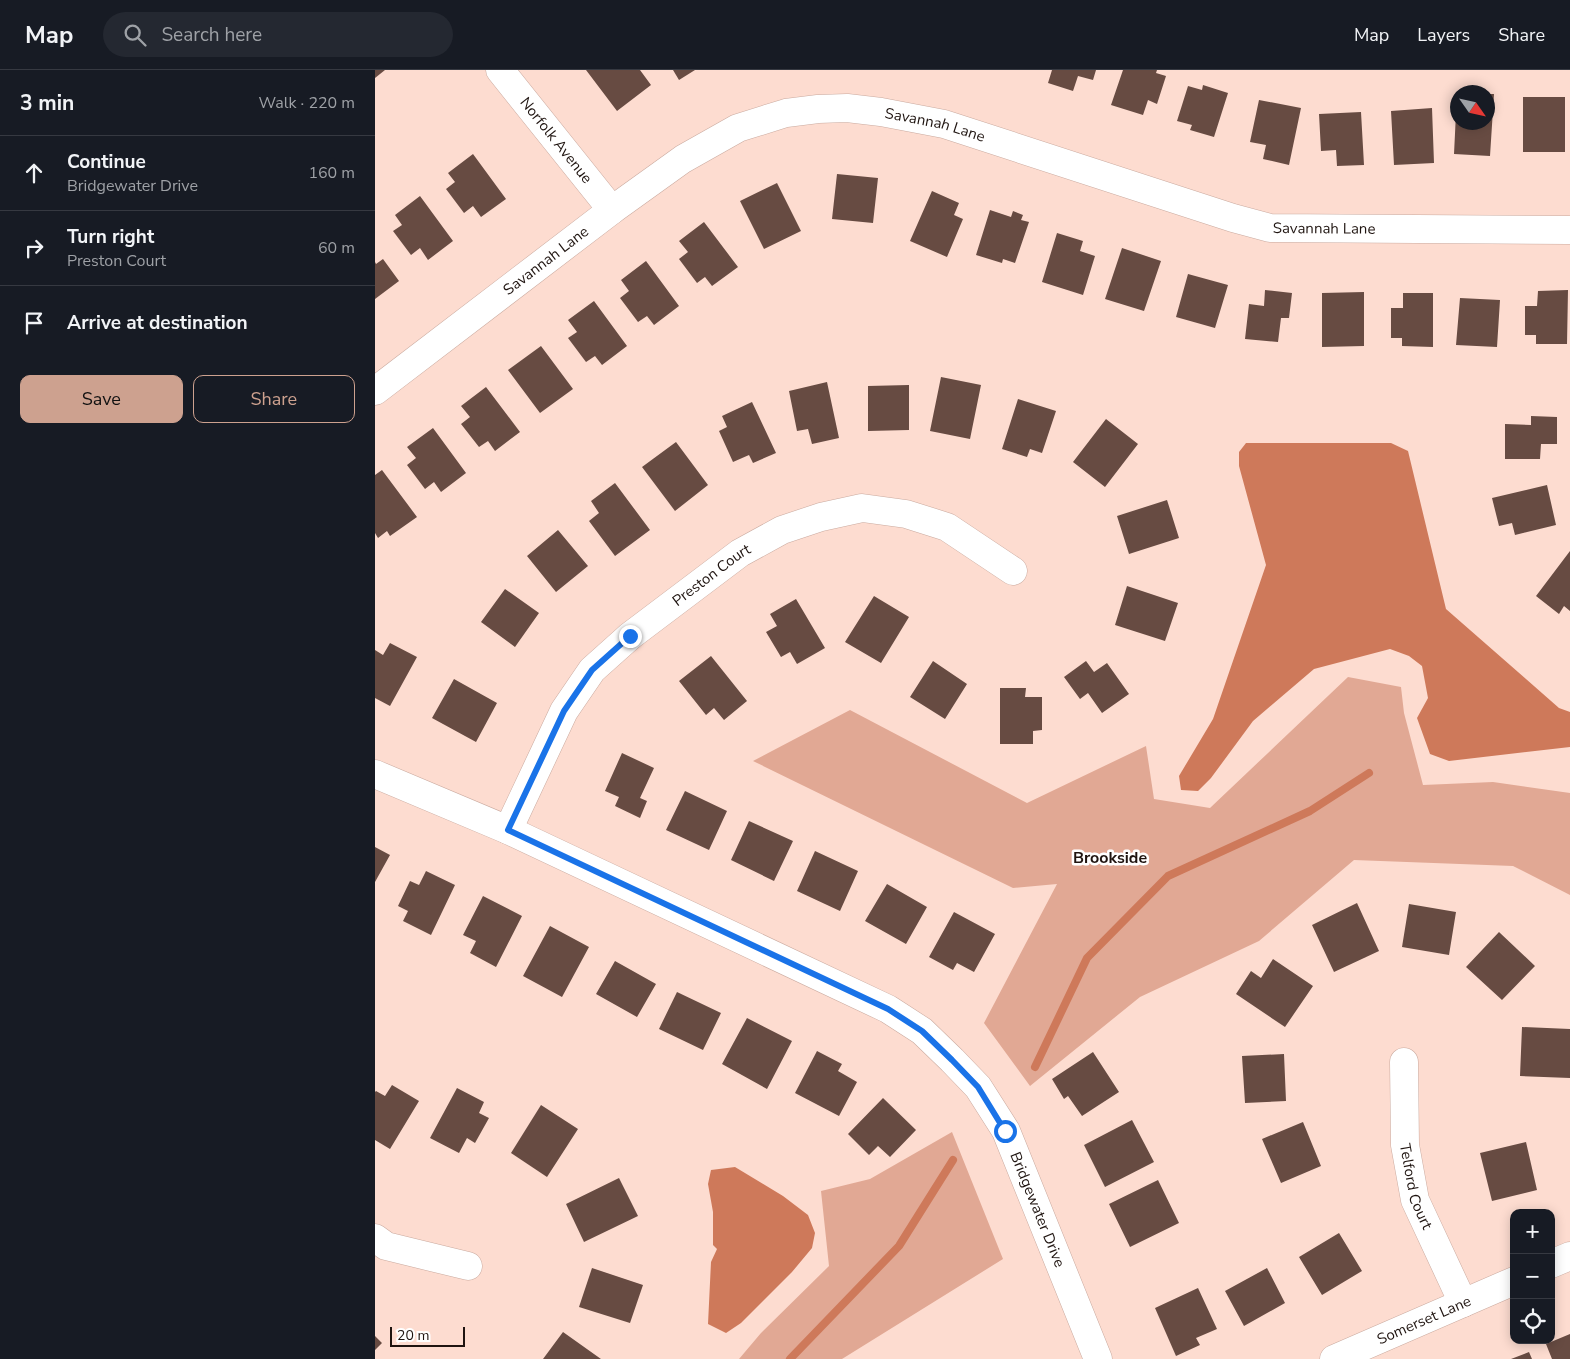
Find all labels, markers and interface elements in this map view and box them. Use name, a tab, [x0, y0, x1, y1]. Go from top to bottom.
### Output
search box	[103, 12, 453, 57]
text: Map	[25, 19, 73, 51]
icon: search	[121, 21, 149, 49]
text: Search here	[161, 22, 262, 48]
text: Map	[1354, 23, 1389, 47]
text: Layers	[1417, 23, 1470, 47]
text: Share	[1498, 23, 1545, 47]
north arrow	[1450, 85, 1495, 130]
text: 3 min	[20, 89, 74, 117]
text: Walk · 220 m	[259, 92, 355, 114]
street label: Norfolk Avenue	[516, 93, 597, 188]
street label: Savannah Lane	[883, 103, 988, 147]
text: Continue	[67, 149, 146, 175]
icon: ahead	[20, 159, 48, 187]
text: 160 m	[308, 162, 355, 184]
text: Bridgewater Drive	[67, 175, 198, 197]
street label: Savannah Lane	[1273, 218, 1376, 239]
street label: Savannah Lane	[499, 221, 593, 300]
text: Turn right	[67, 224, 154, 250]
icon: right	[20, 234, 48, 262]
text: 60 m	[318, 237, 355, 259]
text: Preston Court	[67, 250, 166, 272]
icon: arrive	[20, 309, 48, 337]
text: Arrive at destination	[67, 310, 248, 336]
button: Save	[20, 375, 183, 423]
button: Share	[193, 375, 355, 423]
street label: Preston Court	[668, 539, 755, 611]
route end	[619, 625, 642, 648]
district label: Brookside	[1073, 847, 1147, 869]
route start	[994, 1120, 1017, 1143]
street label: Telford Court	[1395, 1142, 1438, 1233]
street label: Bridgewater Drive	[1005, 1149, 1070, 1270]
map controls	[1510, 1209, 1555, 1344]
button: +	[1510, 1209, 1555, 1254]
button: −	[1510, 1254, 1555, 1299]
street label: Somerset Lane	[1374, 1291, 1474, 1349]
button: locate	[1510, 1299, 1555, 1344]
scale bar	[390, 1324, 465, 1347]
text: 20 m	[397, 1326, 429, 1345]

